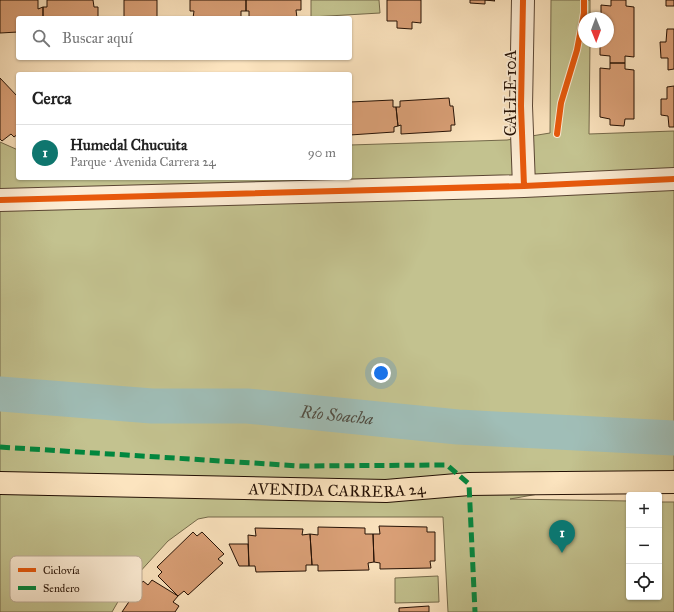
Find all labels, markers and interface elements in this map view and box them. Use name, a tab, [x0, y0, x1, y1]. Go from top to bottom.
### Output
north arrow	[578, 12, 614, 48]
search box	[16, 16, 352, 60]
icon: search	[30, 27, 52, 49]
text: Buscar aquí	[62, 29, 133, 47]
street label: CALLE 10A	[501, 49, 520, 136]
text: Cerca	[32, 88, 71, 109]
text: Humedal Chucuita	[70, 136, 187, 154]
text: 1	[42, 145, 48, 161]
text: 90 m	[308, 145, 336, 161]
text: Parque · Avenida Carrera 24	[70, 154, 216, 170]
your location	[371, 363, 391, 383]
water label: Río Soacha	[299, 401, 374, 430]
street label: AVENIDA CARRERA 24	[247, 479, 427, 501]
map controls	[626, 492, 662, 600]
button: +	[626, 492, 662, 528]
pin: 1	[549, 520, 575, 553]
button: −	[626, 528, 662, 564]
legend	[10, 556, 142, 602]
text: Ciclovía	[43, 564, 80, 577]
button: locate	[626, 564, 662, 600]
text: Sendero	[43, 582, 80, 595]

